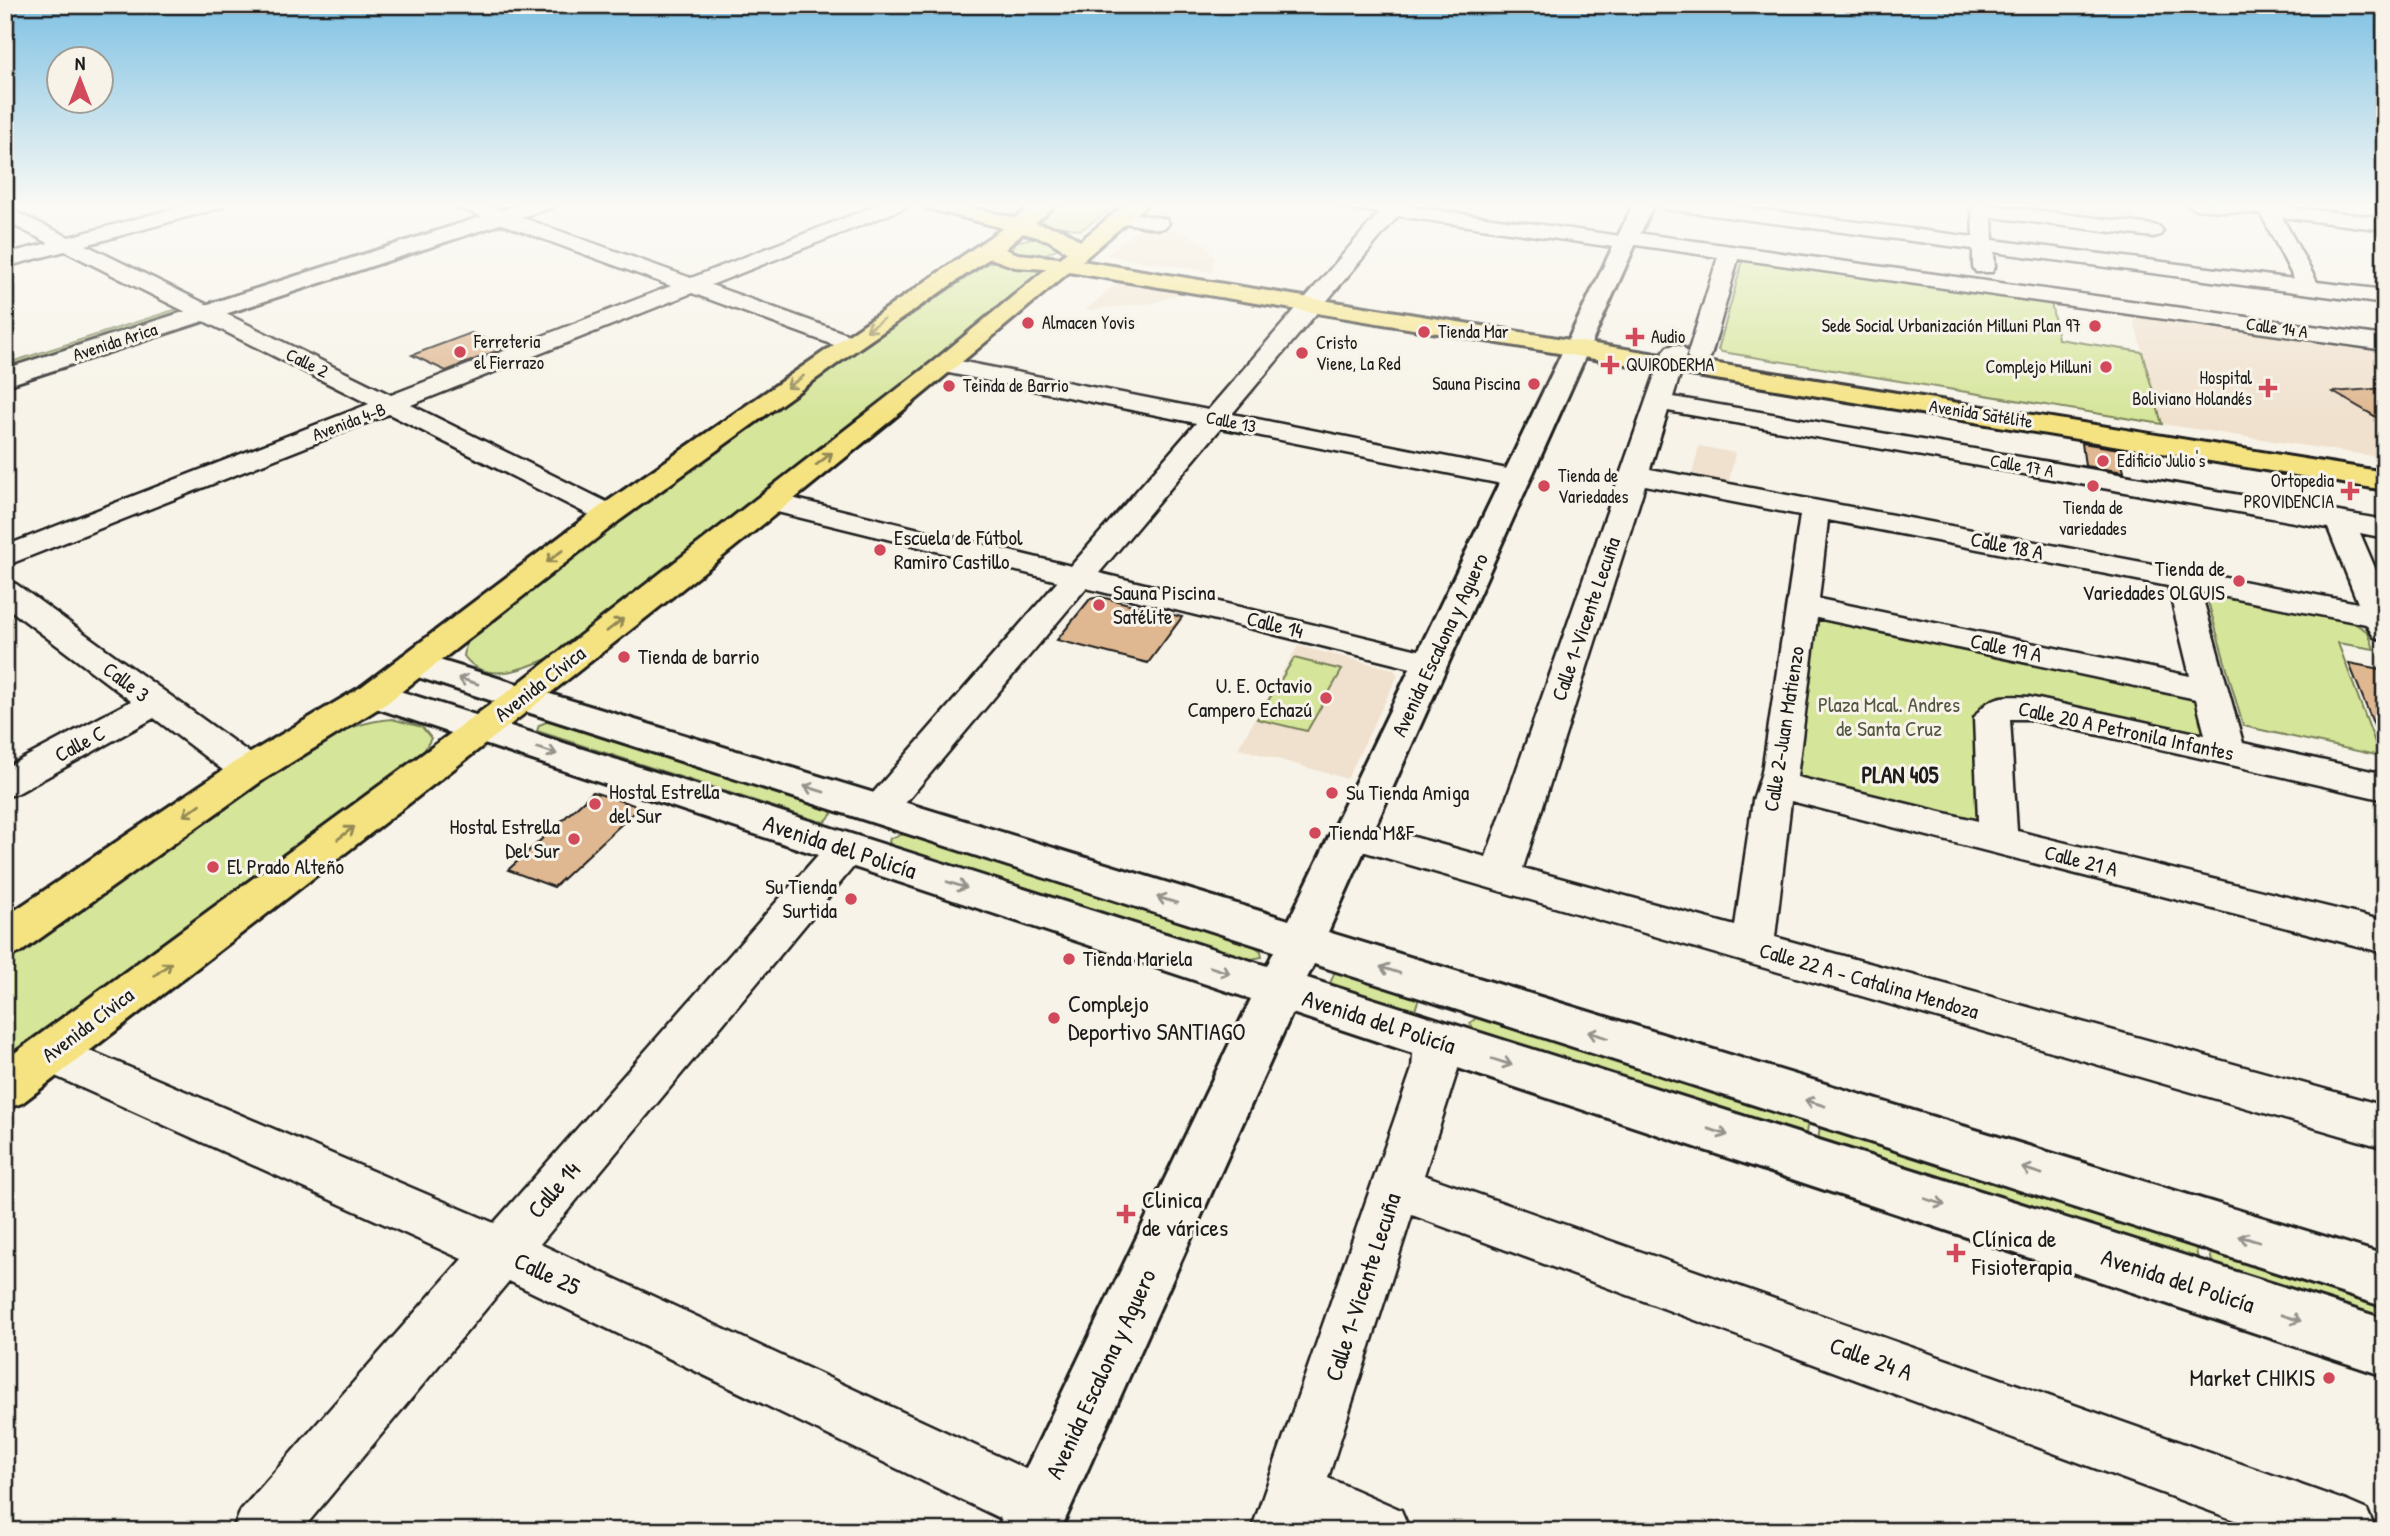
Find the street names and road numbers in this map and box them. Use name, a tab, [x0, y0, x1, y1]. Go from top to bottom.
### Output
street label: Calle 14 A	[2245, 311, 2310, 344]
street label: Avenida Arica	[69, 316, 160, 367]
street label: Calle 2	[282, 342, 333, 384]
street label: Avenida Satélite	[1928, 393, 2035, 434]
street label: Avenida 4-B	[309, 396, 389, 447]
street label: Calle 13	[1204, 404, 1258, 439]
street label: Calle 17 A	[1988, 448, 2056, 483]
street label: Calle 18 A	[1968, 524, 2046, 567]
street label: Calle 1-Vicente Lecuña	[1544, 533, 1627, 705]
street label: Avenida Escalona y Aguero	[1384, 548, 1495, 741]
street label: Calle 14	[1244, 603, 1307, 646]
street label: Calle 19 A	[1968, 626, 2045, 669]
street label: Avenida Cívica	[488, 639, 591, 728]
street label: Calle 2-Juan Matienzo	[1756, 644, 1811, 814]
street label: Calle 3	[97, 655, 156, 709]
street label: Calle 20 A Petronila Infantes	[2016, 694, 2237, 768]
street label: Calle C	[49, 718, 110, 769]
street label: Avenida del Policía	[760, 806, 921, 886]
street label: Calle 21 A	[2041, 837, 2121, 884]
street label: Calle 22 A - Catalina Mendoza	[1756, 935, 1982, 1026]
street label: Avenida Cívica	[36, 980, 140, 1069]
street label: Avenida del Policía	[1299, 981, 1460, 1061]
street label: Calle 14	[520, 1154, 587, 1225]
street label: Calle 1-Vicente Lecuña	[1317, 1189, 1408, 1385]
street label: Avenida del Policía	[2098, 1240, 2259, 1320]
street label: Calle 25	[509, 1244, 586, 1302]
street label: Avenida Escalona y Aguero	[1037, 1263, 1163, 1484]
street label: Calle 24 A	[1826, 1328, 1917, 1388]

